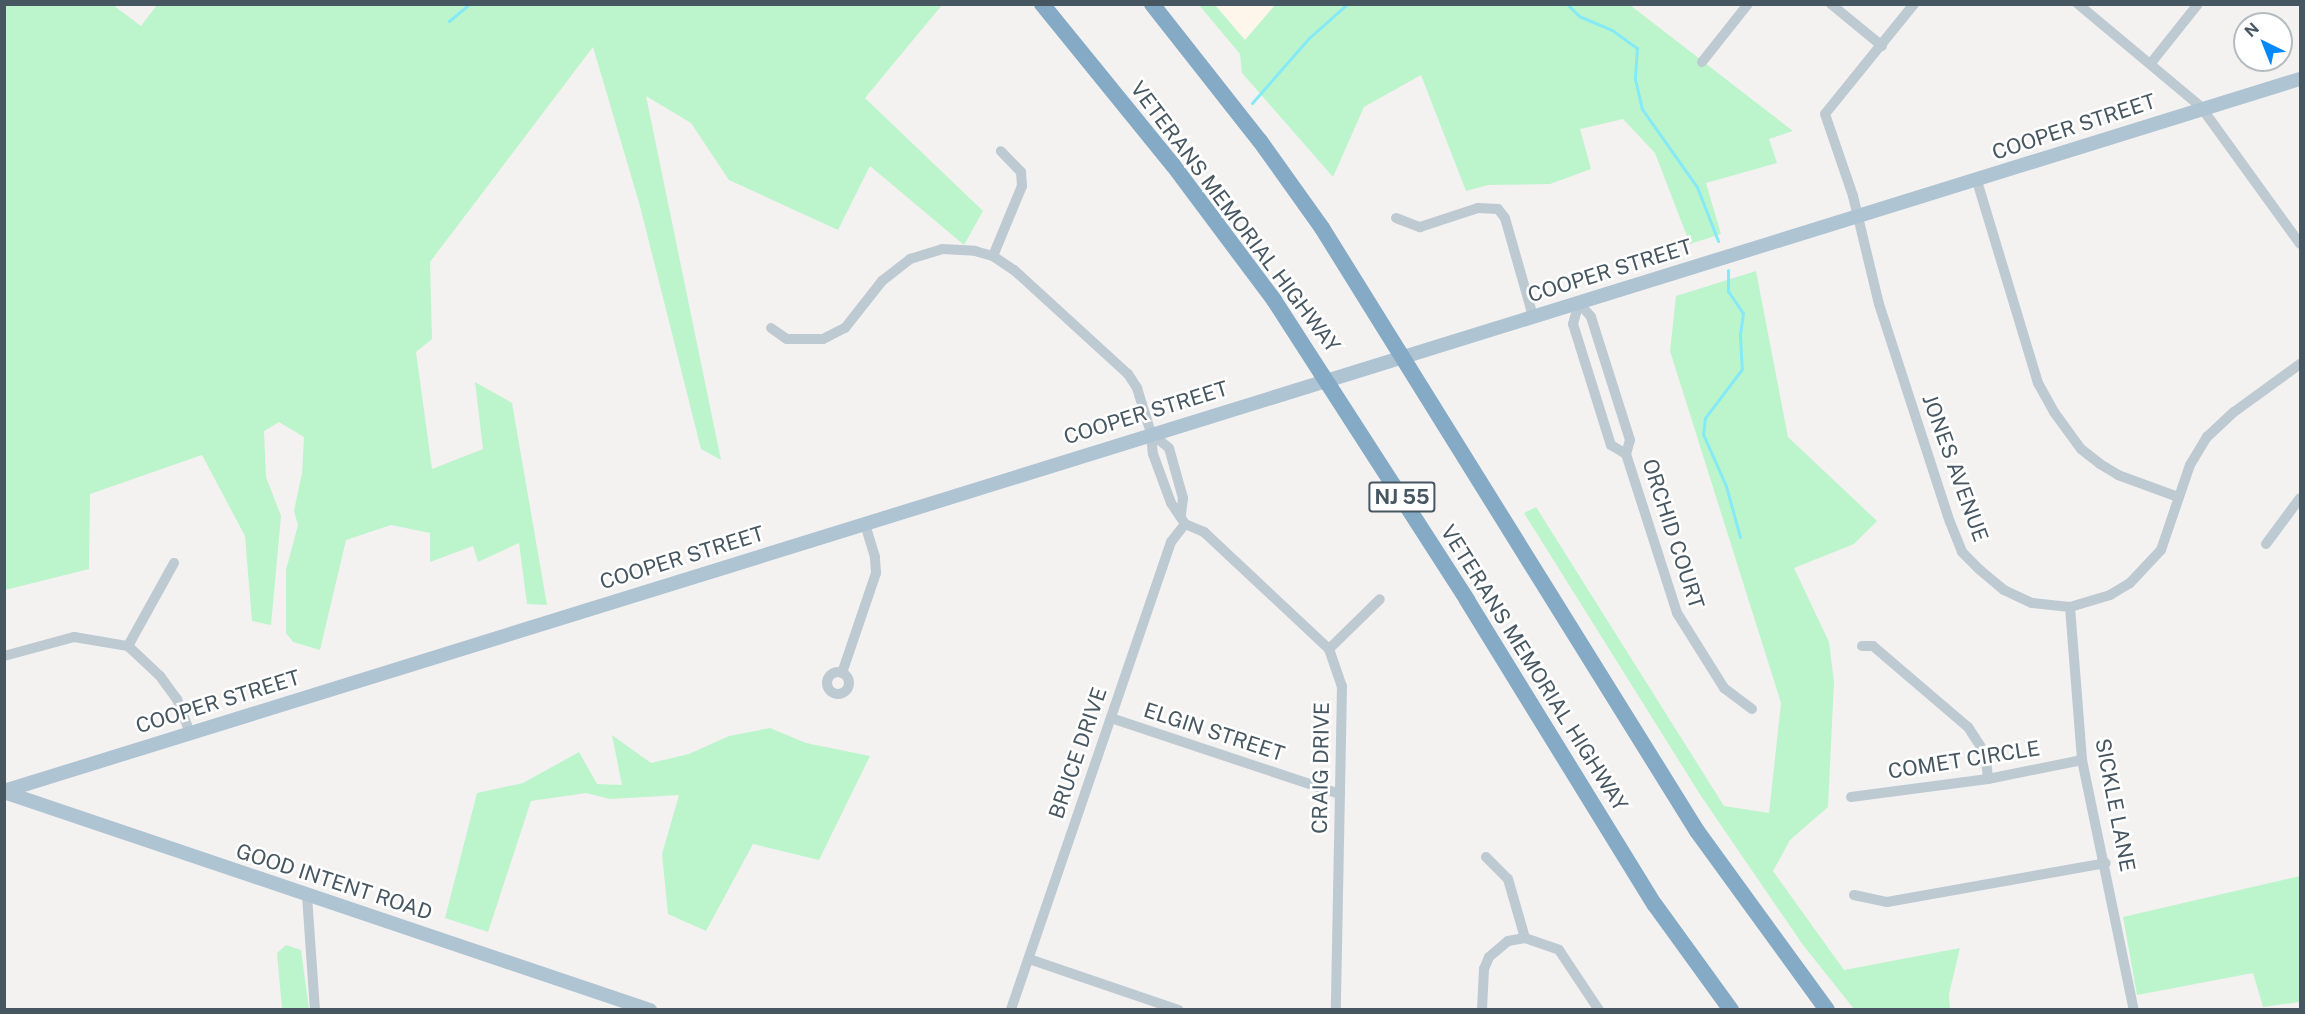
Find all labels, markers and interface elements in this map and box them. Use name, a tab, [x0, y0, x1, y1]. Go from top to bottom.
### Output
north arrow	[2233, 12, 2293, 72]
text: N	[2241, 19, 2263, 41]
street label: VETERANS MEMORIAL HIGHWAY	[1125, 77, 1345, 357]
street label: COOPER STREET	[1989, 89, 2159, 165]
street label: COOPER STREET	[1525, 234, 1695, 308]
street label: COOPER STREET	[1061, 376, 1231, 450]
street label: JONES AVENUE	[1917, 391, 1993, 545]
street label: ORCHID COURT	[1637, 456, 1709, 612]
road number: NJ 55	[1368, 480, 1436, 514]
street label: VETERANS MEMORIAL HIGHWAY	[1435, 520, 1633, 816]
street label: COOPER STREET	[597, 521, 767, 595]
street label: COOPER STREET	[133, 665, 303, 739]
street label: BRUCE DRIVE	[1044, 684, 1112, 822]
street label: ELGIN STREET	[1140, 697, 1288, 767]
street label: CRAIG DRIVE	[1307, 702, 1335, 834]
street label: COMET CIRCLE	[1886, 736, 2042, 784]
street label: SICKLE LANE	[2090, 736, 2140, 874]
street label: GOOD INTENT ROAD	[233, 838, 435, 926]

